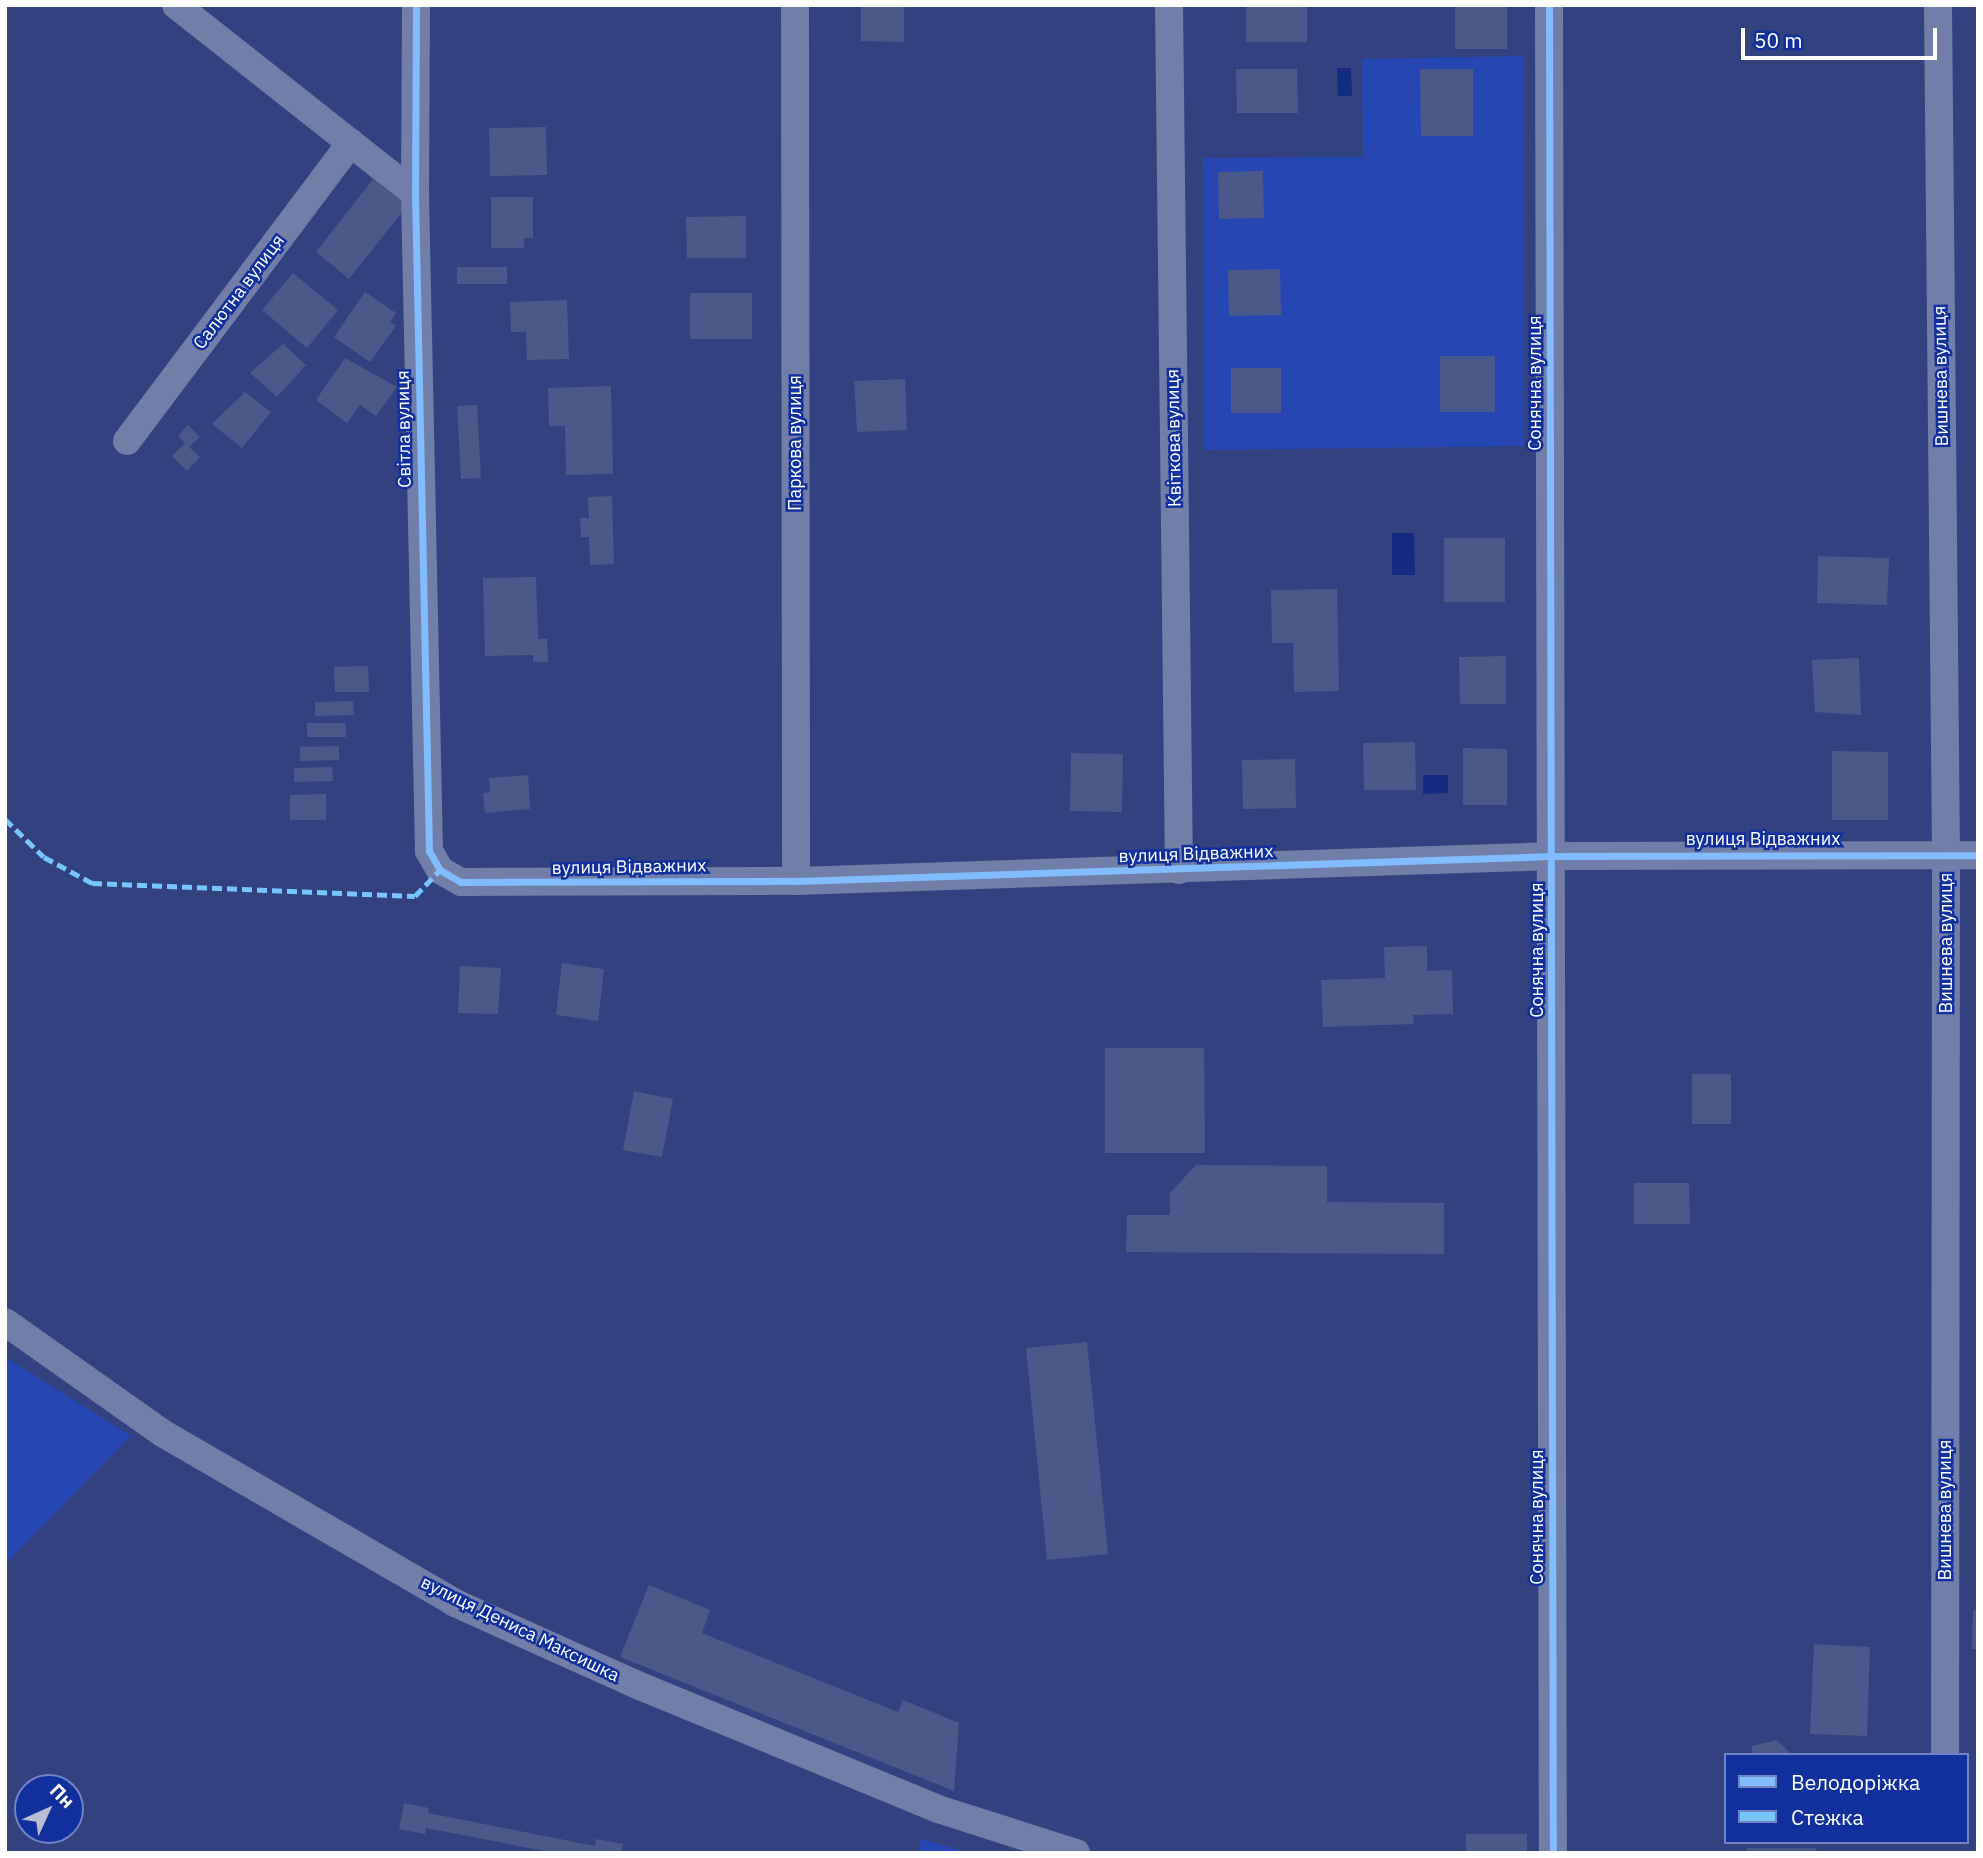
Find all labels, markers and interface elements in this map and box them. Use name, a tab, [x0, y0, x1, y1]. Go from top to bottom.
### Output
scale bar	[1745, 14, 1941, 58]
text: 50 m	[1754, 26, 1803, 54]
street label: Салютна вулиця	[189, 231, 289, 353]
street label: Вишнева вулиця	[1929, 305, 1953, 447]
street label: Сонячна вулиця	[1524, 315, 1546, 451]
street label: Квіткова вулиця	[1162, 369, 1186, 507]
street label: Світла вулиця	[392, 370, 416, 488]
street label: Паркова вулиця	[784, 375, 806, 511]
street label: вулиця Відважних	[1686, 828, 1840, 850]
street label: вулиця Відважних	[1118, 841, 1274, 867]
street label: вулиця Відважних	[551, 855, 707, 879]
street label: Вишнева вулиця	[1935, 873, 1957, 1013]
street label: Сонячна вулиця	[1526, 882, 1548, 1018]
street label: Вишнева вулиця	[1934, 1440, 1956, 1580]
street label: Сонячна вулиця	[1526, 1449, 1548, 1585]
street label: вулиця Дениса Максишка	[417, 1571, 623, 1687]
legend	[1724, 1753, 1969, 1844]
text: Велодоріжка	[1791, 1768, 1920, 1796]
north arrow	[14, 1774, 84, 1844]
text: Пн	[45, 1778, 80, 1813]
text: Стежка	[1791, 1803, 1864, 1831]

